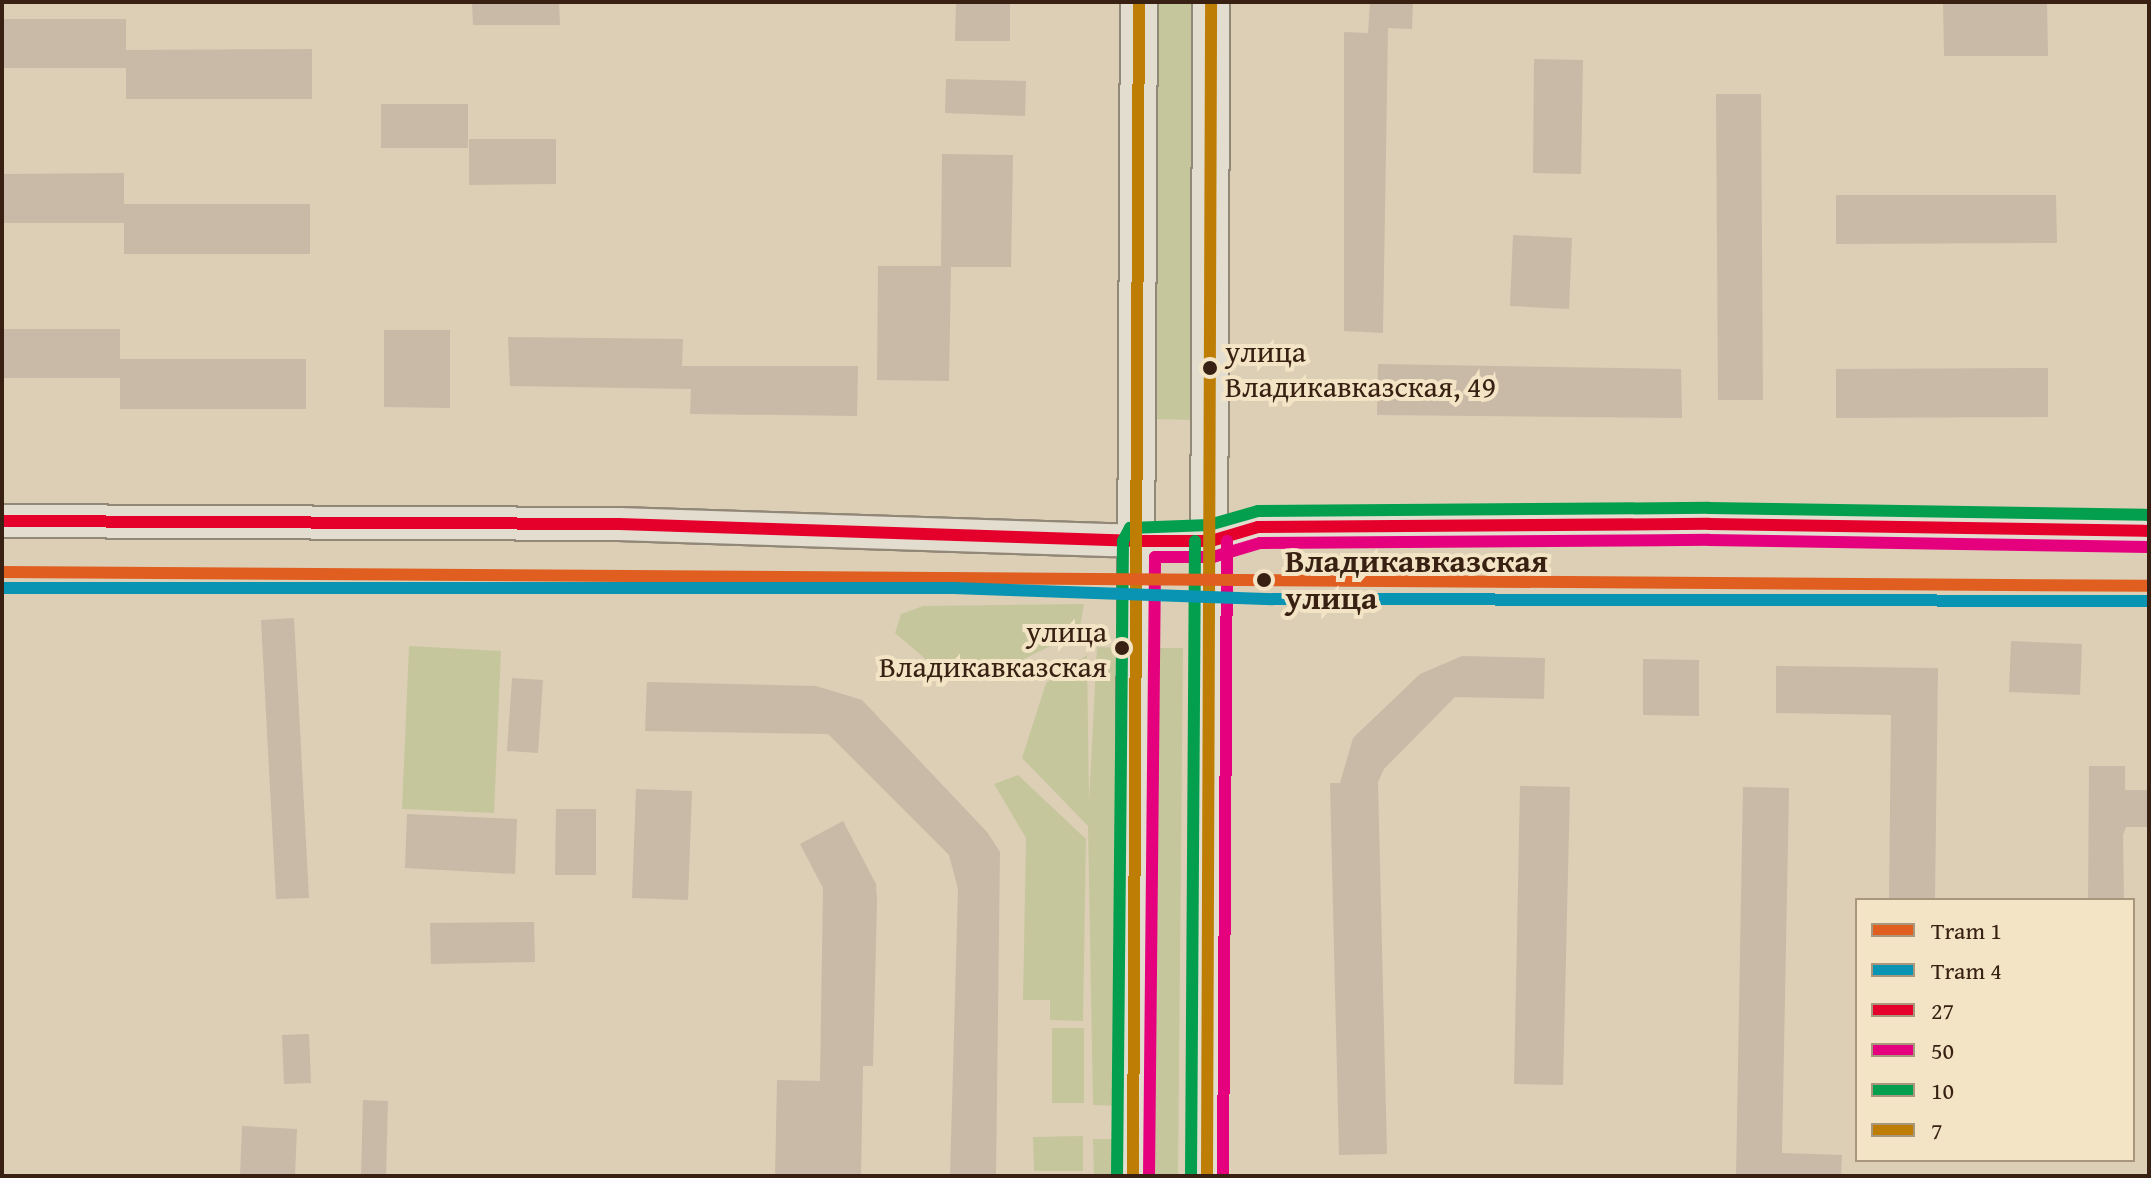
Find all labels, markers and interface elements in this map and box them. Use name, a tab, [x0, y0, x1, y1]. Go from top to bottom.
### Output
place label: улица Владикавказская, 49	[1225, 333, 1496, 404]
marker: улица Владикавказская, 49	[1202, 360, 1218, 376]
place label: Владикавказская улица	[1285, 543, 1548, 618]
marker: Владикавказская улица	[1250, 566, 1278, 594]
place label: улица Владикавказская	[879, 613, 1107, 684]
marker: улица Владикавказская	[1114, 640, 1130, 656]
legend	[1855, 898, 2135, 1162]
text: Tram 1	[1931, 913, 2002, 948]
text: Tram 4	[1931, 953, 2002, 988]
text: 27	[1931, 993, 1954, 1028]
text: 50	[1931, 1033, 1954, 1068]
text: 10	[1931, 1073, 1954, 1108]
text: 7	[1931, 1113, 1943, 1148]

